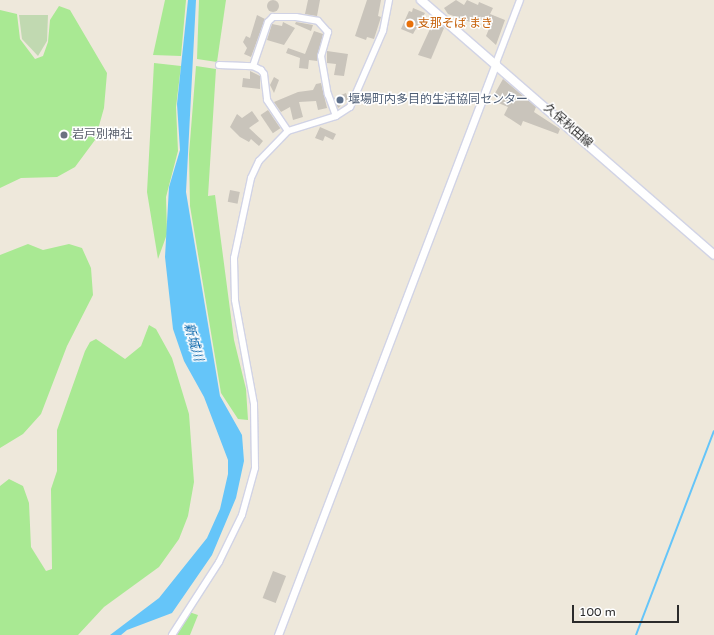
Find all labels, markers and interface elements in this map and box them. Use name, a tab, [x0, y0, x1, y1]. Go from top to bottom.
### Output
place label: 支那そば まき	[418, 17, 493, 31]
marker: 支那そば まき	[405, 19, 415, 29]
place label: 堰場町内多目的生活協同センター	[348, 93, 528, 107]
marker: 堰場町内多目的生活協同センター	[335, 95, 345, 105]
street label: 久保秋田線	[541, 101, 595, 151]
place label: 岩戸別神社	[72, 128, 132, 142]
marker: 岩戸別神社	[59, 130, 69, 140]
water label: 新城川	[180, 321, 206, 363]
scale bar	[574, 597, 681, 623]
text: 100 m	[579, 605, 616, 619]

